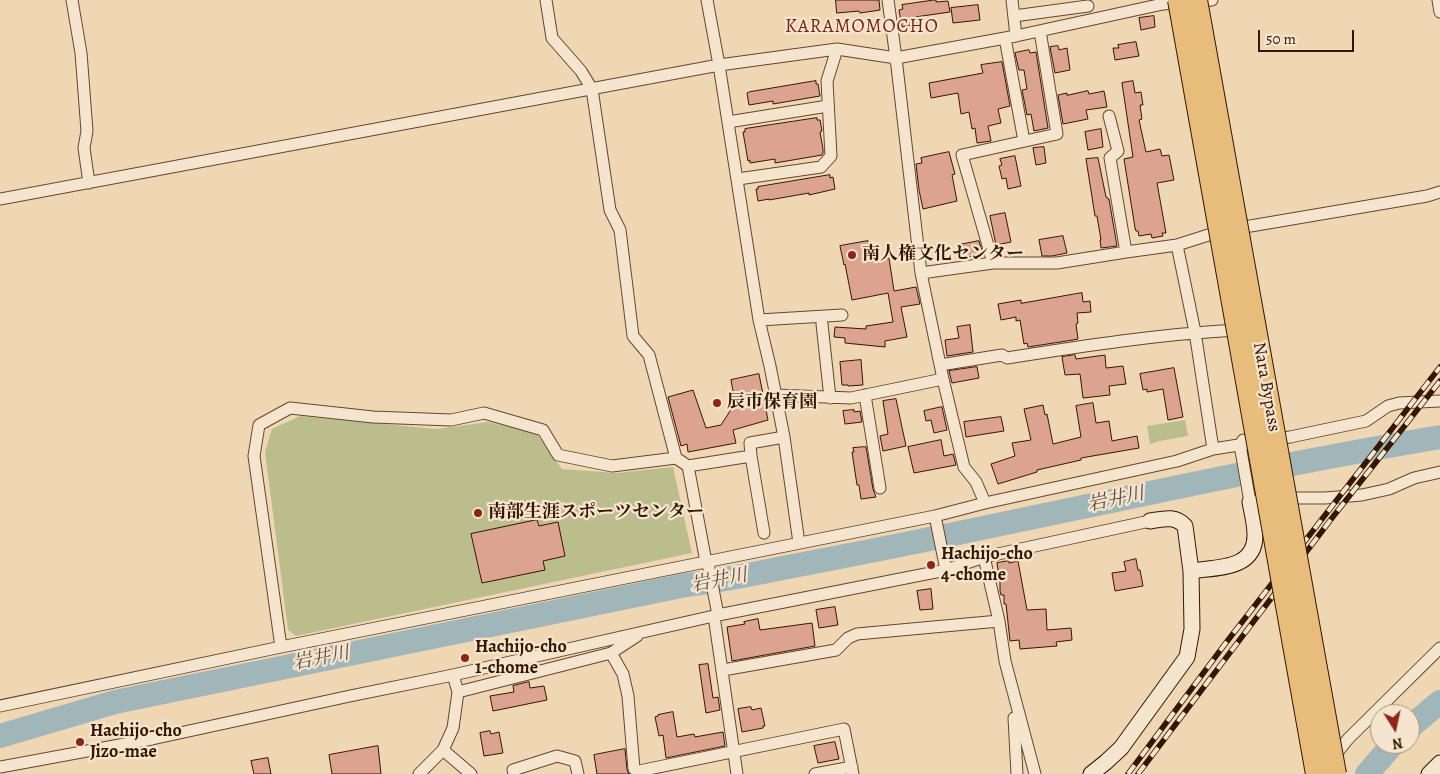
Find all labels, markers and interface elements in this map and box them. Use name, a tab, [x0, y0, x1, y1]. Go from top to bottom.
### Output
district label: KARAMOMOCHO	[784, 16, 940, 38]
scale bar	[1260, 20, 1356, 52]
text: 50 m	[1266, 29, 1296, 49]
place label: 南人権文化センター	[862, 244, 1024, 266]
marker: 南人権文化センター	[846, 249, 858, 261]
street label: Nara Bypass	[1247, 341, 1285, 433]
place label: 辰市保育園	[727, 392, 817, 414]
marker: 辰市保育園	[711, 397, 723, 409]
water label: 岩井川	[1086, 483, 1146, 517]
place label: 南部生涯スポーツセンター	[488, 502, 704, 524]
marker: 南部生涯スポーツセンター	[472, 507, 484, 519]
place label: Hachijo-cho 4-chome	[941, 544, 1033, 586]
marker: Hachijo-cho 4-chome	[925, 559, 937, 571]
water label: 岩井川	[689, 564, 749, 598]
place label: Hachijo-cho 1-chome	[475, 637, 567, 680]
water label: 岩井川	[291, 642, 351, 676]
marker: Hachijo-cho 1-chome	[459, 652, 471, 664]
north arrow	[1370, 704, 1420, 754]
place label: Hachijo-cho Jizo-mae	[90, 721, 182, 764]
text: N	[1391, 733, 1404, 754]
marker: Hachijo-cho Jizo-mae	[74, 736, 86, 748]

